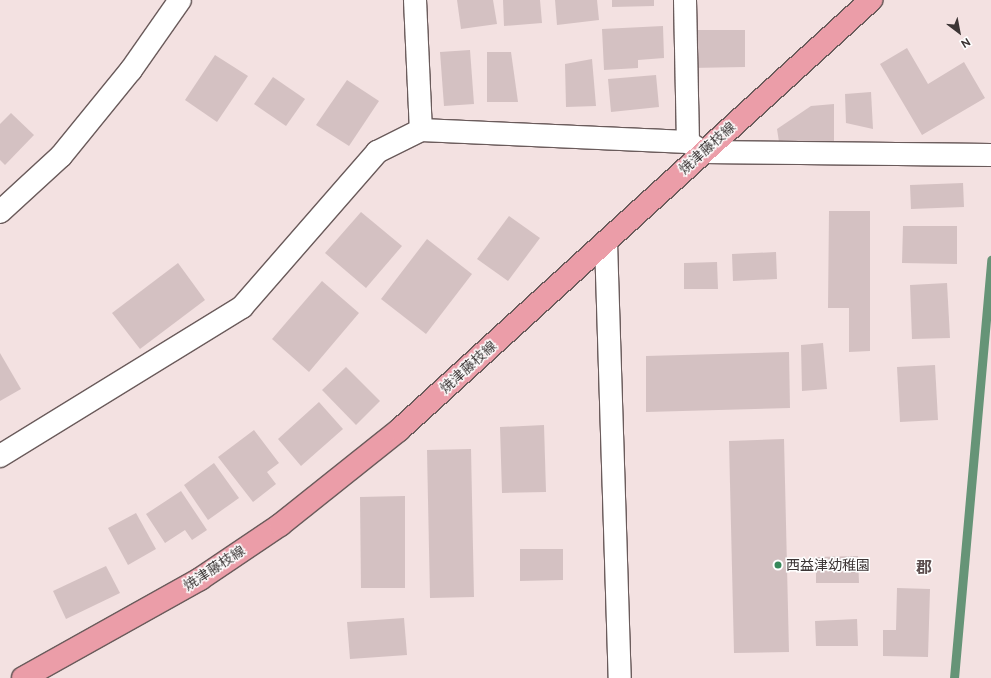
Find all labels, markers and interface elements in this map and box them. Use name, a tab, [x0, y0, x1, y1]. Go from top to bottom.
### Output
north arrow	[939, 12, 979, 52]
text: N	[959, 35, 973, 50]
street label: 焼津藤枝線	[675, 118, 739, 178]
street label: 焼津藤枝線	[436, 337, 500, 397]
street label: 焼津藤枝線	[180, 542, 248, 594]
place label: 西益津幼稚園	[786, 557, 870, 573]
district label: 郡	[916, 558, 932, 578]
marker: 西益津幼稚園	[773, 560, 783, 570]

